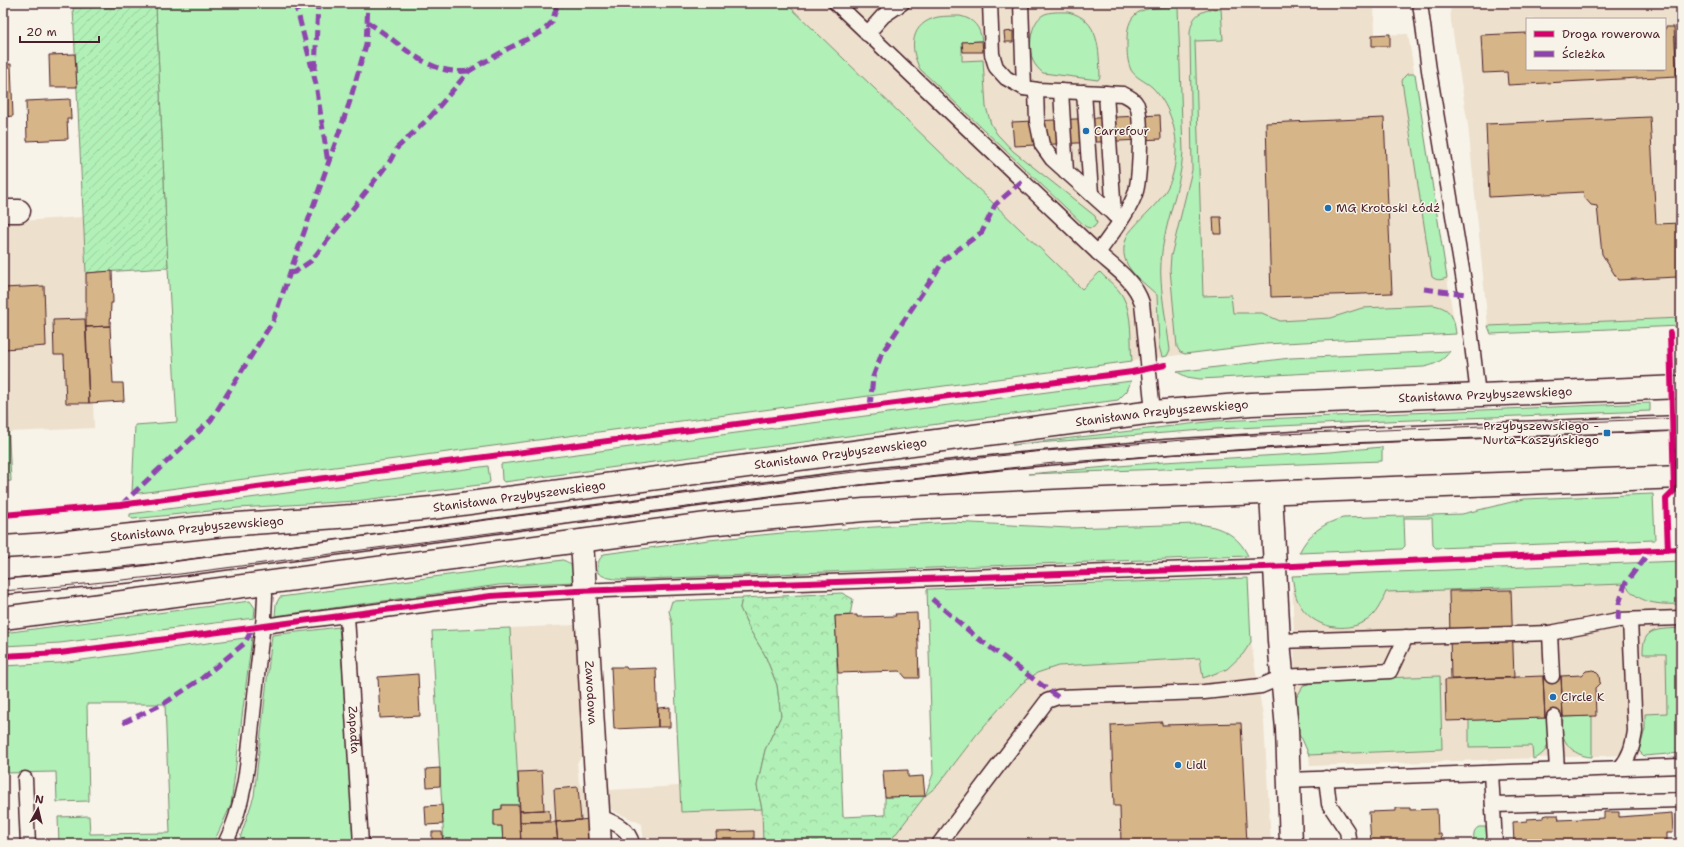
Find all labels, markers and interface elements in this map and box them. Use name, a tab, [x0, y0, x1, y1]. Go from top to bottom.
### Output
scale bar	[20, 18, 99, 44]
legend	[1526, 18, 1666, 70]
text: 20 m	[26, 24, 57, 40]
text: Droga rowerowa	[1562, 26, 1661, 42]
text: Ścieżka	[1562, 46, 1605, 62]
place label: Carrefour	[1094, 123, 1150, 139]
marker: Carrefour	[1081, 126, 1091, 136]
place label: MG Krotoski Łódź	[1336, 200, 1440, 216]
marker: MG Krotoski Łódź	[1323, 203, 1333, 213]
street label: Stanisława Przybyszewskiego	[1398, 383, 1573, 406]
street label: Stanisława Przybyszewskiego	[1074, 396, 1249, 430]
place label: Przybyszewskiego - Nurta-Kaszyńskiego	[1482, 418, 1599, 448]
marker: Przybyszewskiego - Nurta-Kaszyńskiego	[1602, 428, 1612, 438]
street label: Stanisława Przybyszewskiego	[753, 434, 928, 473]
street label: Stanisława Przybyszewskiego	[432, 477, 607, 516]
street label: Stanisława Przybyszewskiego	[110, 513, 284, 545]
street label: Zawodowa	[581, 660, 601, 726]
place label: Circle K	[1561, 689, 1605, 705]
marker: Circle K	[1548, 692, 1558, 702]
street label: Zapadła	[345, 705, 363, 755]
place label: Lidl	[1186, 757, 1207, 773]
marker: Lidl	[1173, 760, 1183, 770]
north arrow	[18, 789, 58, 829]
text: N	[34, 792, 45, 808]

